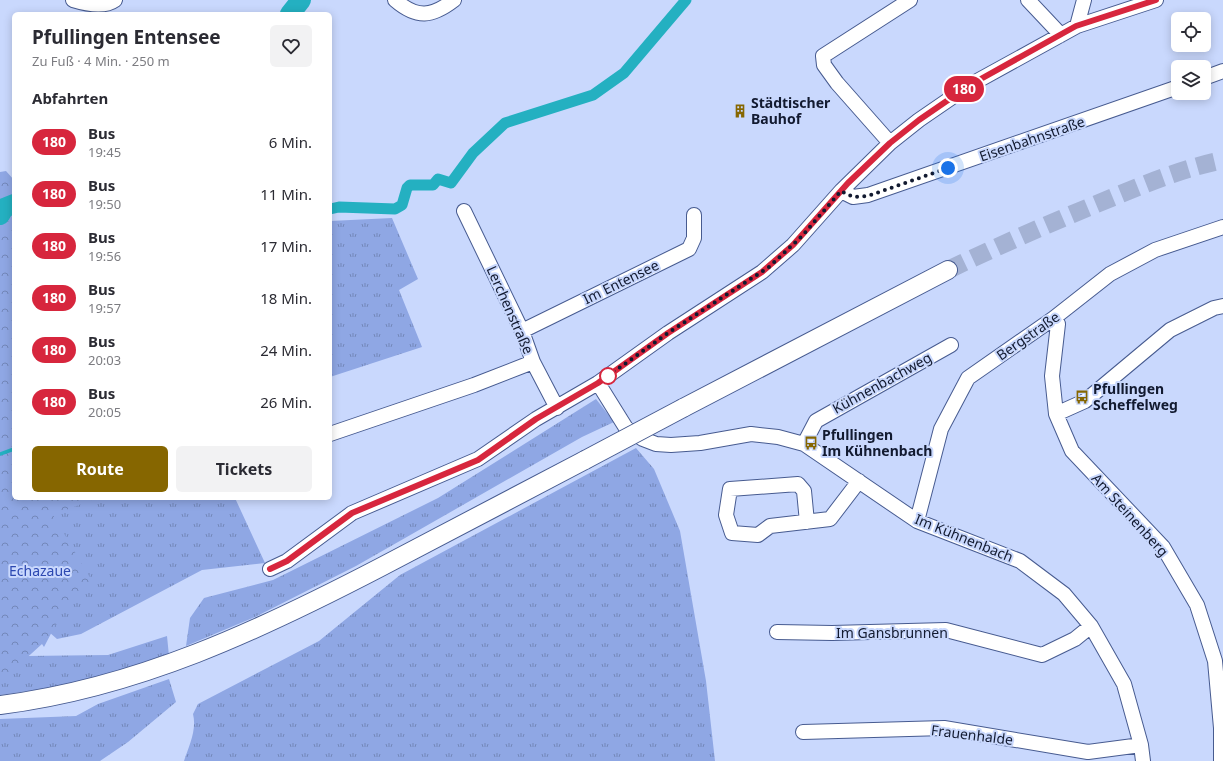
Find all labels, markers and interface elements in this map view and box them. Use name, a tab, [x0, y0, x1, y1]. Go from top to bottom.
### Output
map controls	[1171, 12, 1211, 100]
button: locate	[1171, 12, 1211, 52]
text: Pfullingen Entensee	[32, 24, 221, 50]
button: heart	[270, 25, 312, 67]
text: Zu Fuß · 4 Min. · 250 m	[32, 52, 170, 70]
button: layers	[1171, 60, 1211, 100]
line badge: 180	[941, 76, 987, 102]
text: 180	[952, 79, 976, 98]
text: Abfahrten	[32, 88, 108, 108]
place label: Städtischer Bauhof	[751, 93, 831, 128]
building icon: Städtischer Bauhof	[732, 103, 748, 119]
street label: Eisenbahnstraße	[977, 112, 1087, 165]
text: Bus	[88, 123, 115, 143]
text: 180	[42, 132, 66, 151]
text: 6 Min.	[269, 132, 312, 152]
text: 19:45	[88, 143, 121, 161]
your location	[938, 158, 958, 178]
text: Bus	[88, 175, 115, 195]
text: 180	[42, 184, 66, 203]
text: 11 Min.	[260, 184, 312, 204]
text: 19:50	[88, 195, 121, 213]
text: Bus	[88, 227, 115, 247]
text: 180	[42, 236, 66, 255]
text: 17 Min.	[260, 236, 312, 256]
text: 19:56	[88, 247, 121, 265]
street label: Im Entensee	[580, 255, 662, 308]
street label: Lerchenstraße	[483, 263, 538, 357]
text: Bus	[88, 279, 115, 299]
text: 180	[42, 288, 66, 307]
text: 18 Min.	[260, 288, 312, 308]
text: 19:57	[88, 299, 121, 317]
street label: Bergstraße	[992, 307, 1063, 364]
text: Bus	[88, 331, 115, 351]
text: 180	[42, 340, 66, 359]
text: 24 Min.	[260, 340, 312, 360]
street label: Kühnenbachweg	[829, 347, 935, 418]
text: 20:03	[88, 351, 121, 369]
unlabelled marker	[599, 367, 617, 385]
place label: Pfullingen Scheffelweg	[1093, 379, 1178, 414]
text: Bus	[88, 383, 115, 403]
bus stop icon: Pfullingen Scheffelweg	[1074, 389, 1090, 405]
text: 180	[42, 392, 66, 411]
text: 26 Min.	[260, 392, 312, 412]
text: 20:05	[88, 403, 121, 421]
place label: Pfullingen Im Kühnenbach	[822, 425, 932, 460]
bus stop icon: Pfullingen Im Kühnenbach	[803, 435, 819, 451]
button: Route	[32, 446, 168, 492]
button: Tickets	[176, 446, 312, 492]
street label: Am Steinenberg	[1088, 469, 1173, 560]
street label: Im Kühnenbach	[912, 509, 1016, 566]
park label: Echazaue	[9, 561, 71, 580]
street label: Im Gansbrunnen	[836, 623, 948, 642]
street label: Frauenhalde	[930, 720, 1014, 749]

